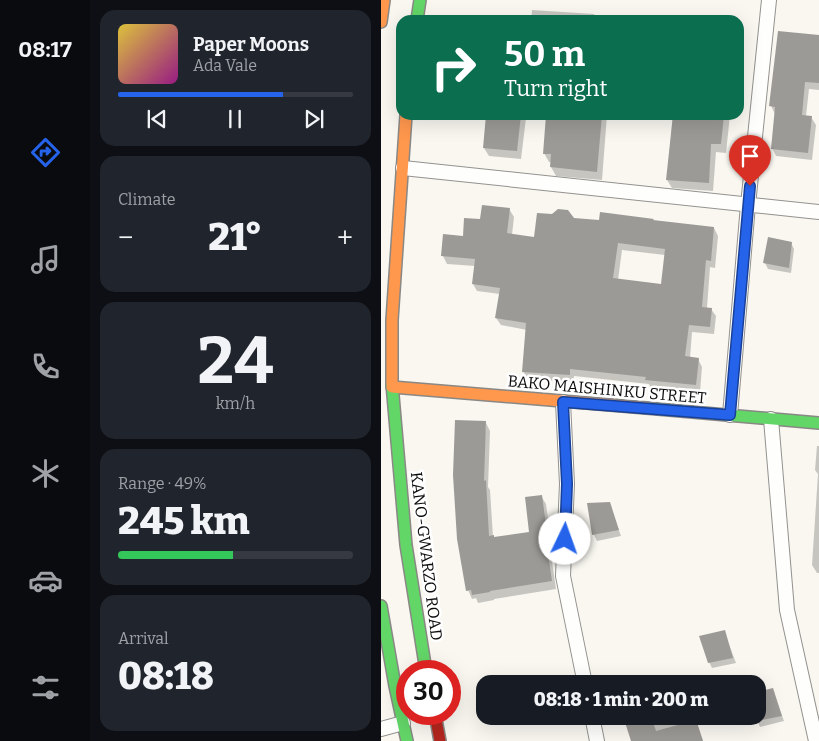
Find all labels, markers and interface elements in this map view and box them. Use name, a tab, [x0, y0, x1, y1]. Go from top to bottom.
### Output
text: Paper Moons	[193, 33, 309, 56]
text: 50 m	[504, 33, 585, 75]
icon: right	[421, 35, 486, 100]
text: 08:17	[18, 36, 72, 63]
text: Ada Vale	[193, 56, 257, 75]
text: Turn right	[504, 75, 607, 102]
icon: previous	[143, 105, 171, 133]
icon: pause	[221, 105, 249, 133]
icon: next	[300, 105, 328, 133]
icon: directions	[28, 135, 63, 170]
pin	[729, 135, 771, 186]
icon: arrive	[736, 142, 764, 170]
text: Climate	[118, 190, 176, 209]
text: 21°	[208, 214, 262, 260]
text: −	[118, 221, 133, 254]
text: +	[337, 221, 353, 254]
icon: music	[28, 242, 63, 277]
text: 24	[197, 322, 274, 400]
icon: phone	[28, 349, 63, 384]
street label: BAKO MAISHINKU STREET	[507, 371, 707, 408]
text: km/h	[216, 394, 255, 413]
icon: climate	[28, 456, 63, 491]
street label: KANO-GWARZO ROAD	[407, 471, 446, 642]
text: Range · 49%	[118, 474, 207, 493]
text: 245 km	[118, 498, 250, 544]
position arrow	[538, 512, 590, 564]
icon: car	[28, 563, 63, 598]
text: Arrival	[118, 629, 169, 648]
text: 08:18	[118, 653, 214, 699]
speed limit sign: 30	[396, 660, 461, 725]
icon: filters	[28, 670, 63, 705]
text: 08:18 · 1 min · 200 m	[534, 688, 708, 711]

